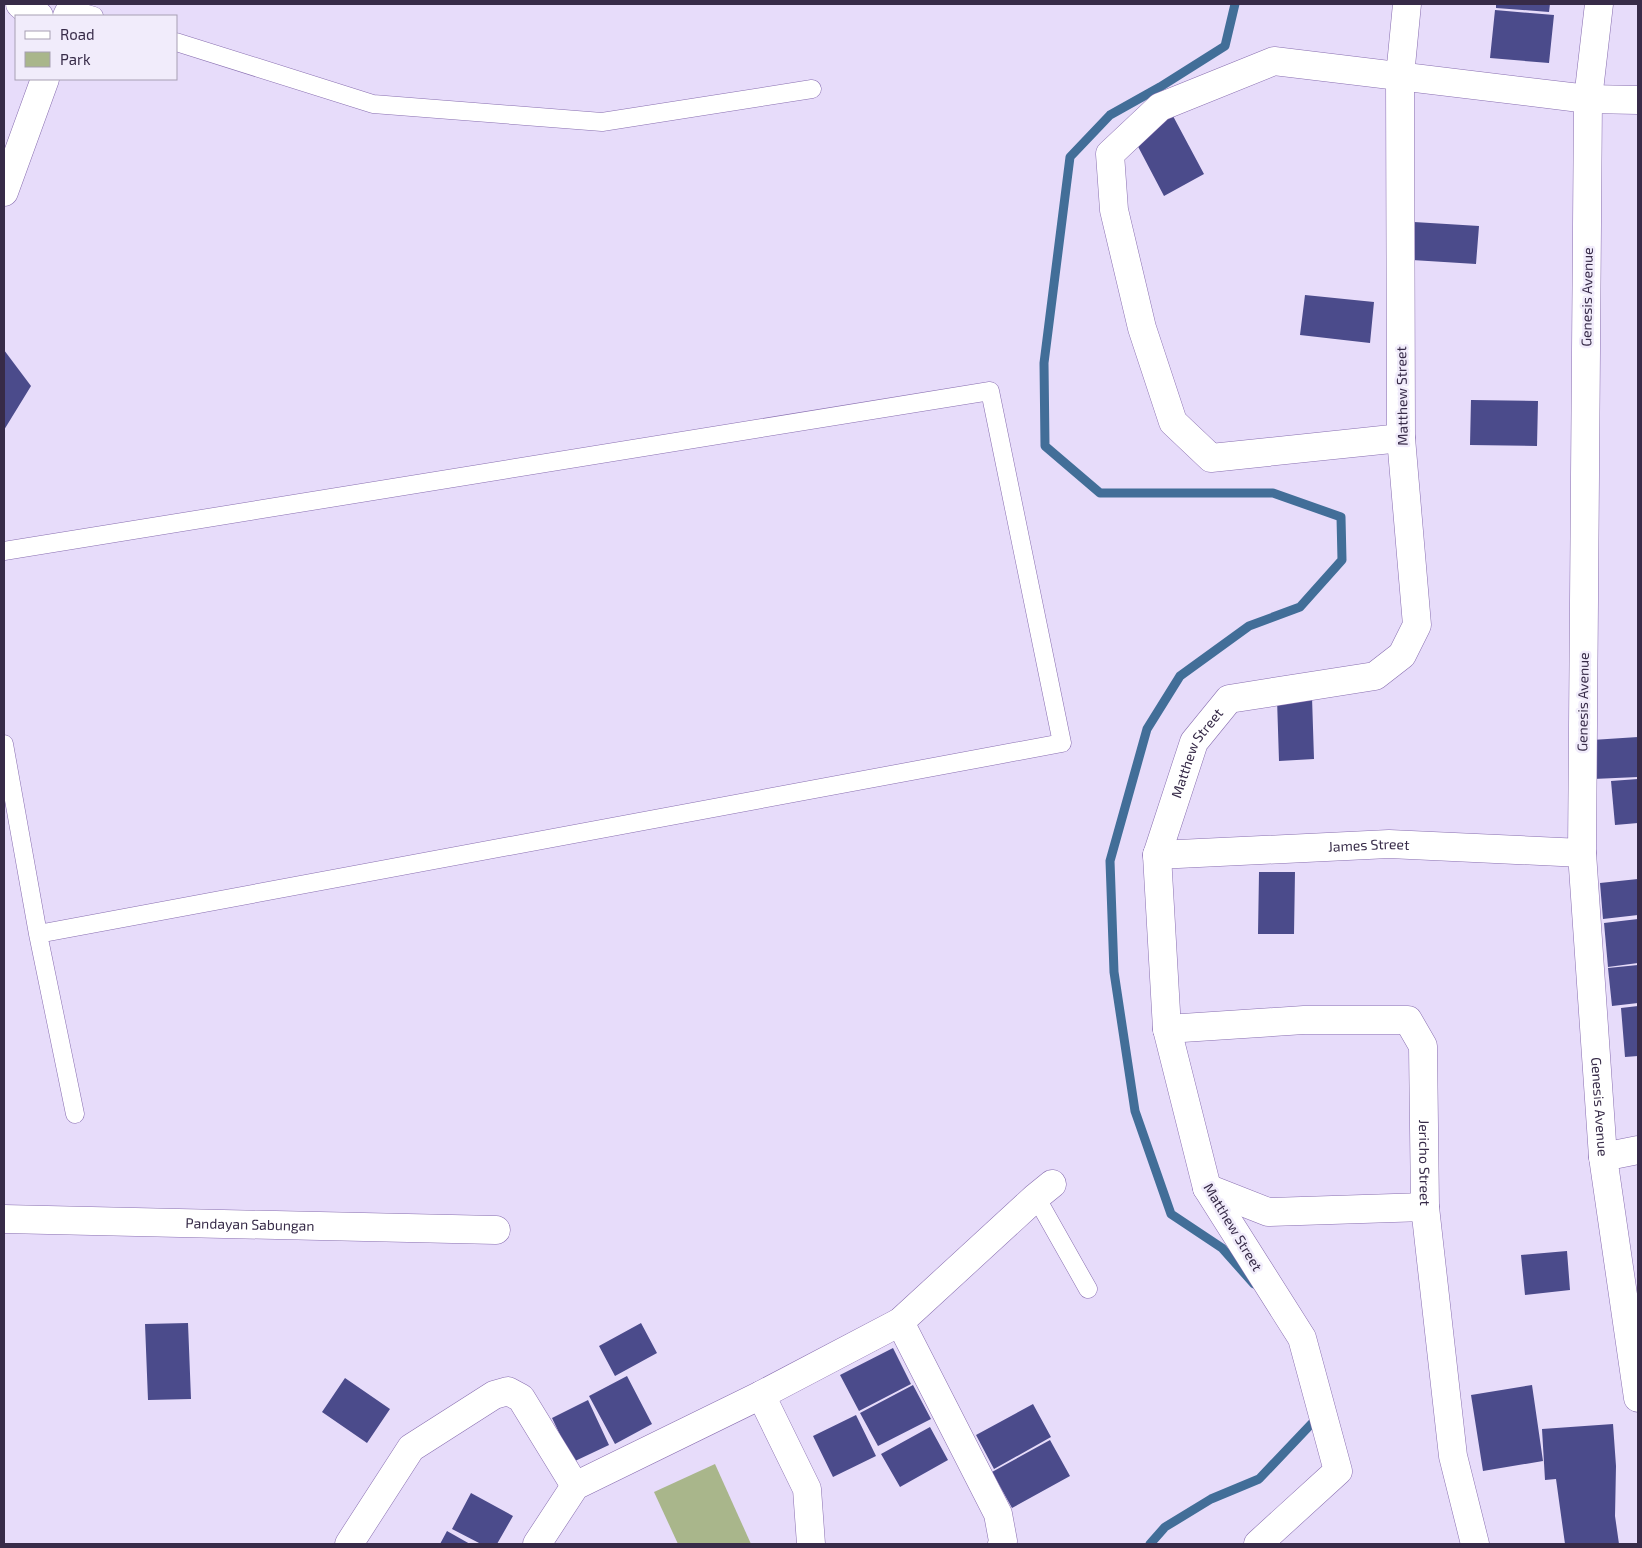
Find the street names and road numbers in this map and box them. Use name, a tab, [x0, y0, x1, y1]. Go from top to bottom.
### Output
street label: Genesis Avenue	[1577, 247, 1596, 347]
street label: Matthew Street	[1392, 346, 1411, 446]
street label: Genesis Avenue	[1573, 652, 1592, 752]
street label: Matthew Street	[1167, 704, 1226, 800]
street label: James Street	[1328, 835, 1410, 855]
street label: Genesis Avenue	[1588, 1056, 1612, 1157]
street label: Jericho Street	[1416, 1119, 1434, 1206]
street label: Matthew Street	[1200, 1180, 1266, 1274]
street label: Pandayan Sabungan	[185, 1214, 315, 1234]

